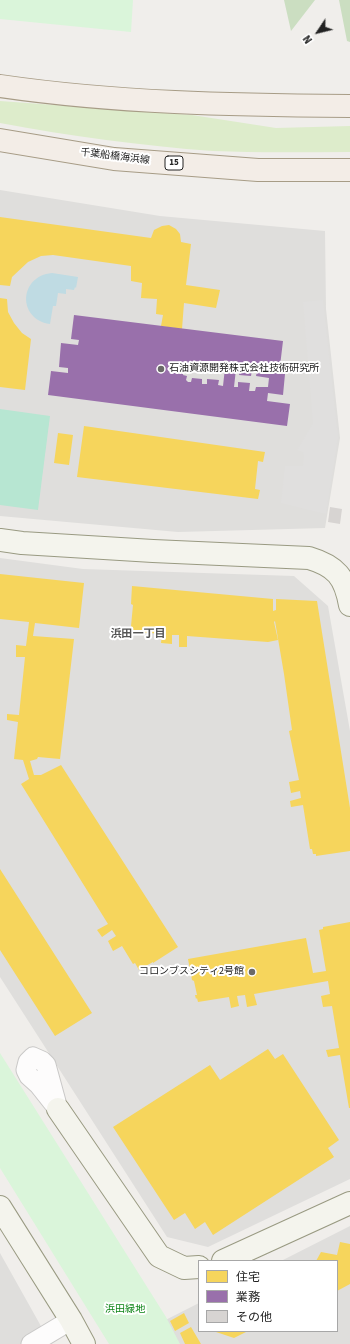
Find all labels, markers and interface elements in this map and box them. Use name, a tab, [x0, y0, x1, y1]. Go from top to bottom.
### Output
north arrow	[298, 12, 338, 52]
text: N	[300, 32, 316, 46]
street label: 千葉船橋海浜線	[80, 147, 150, 167]
road number: 15	[165, 156, 183, 170]
place label: 石油資源開発株式会社技術研究所	[169, 363, 319, 375]
marker: 石油資源開発株式会社技術研究所	[156, 364, 166, 374]
district label: 浜田一丁目	[111, 628, 165, 642]
place label: コロンブスシティ2号館	[139, 966, 244, 978]
marker: コロンブスシティ2号館	[247, 967, 257, 977]
legend	[198, 1260, 338, 1332]
text: 住宅	[236, 1269, 260, 1286]
text: 業務	[236, 1289, 260, 1306]
park label: 浜田緑地	[105, 1304, 145, 1316]
text: その他	[236, 1309, 272, 1326]

